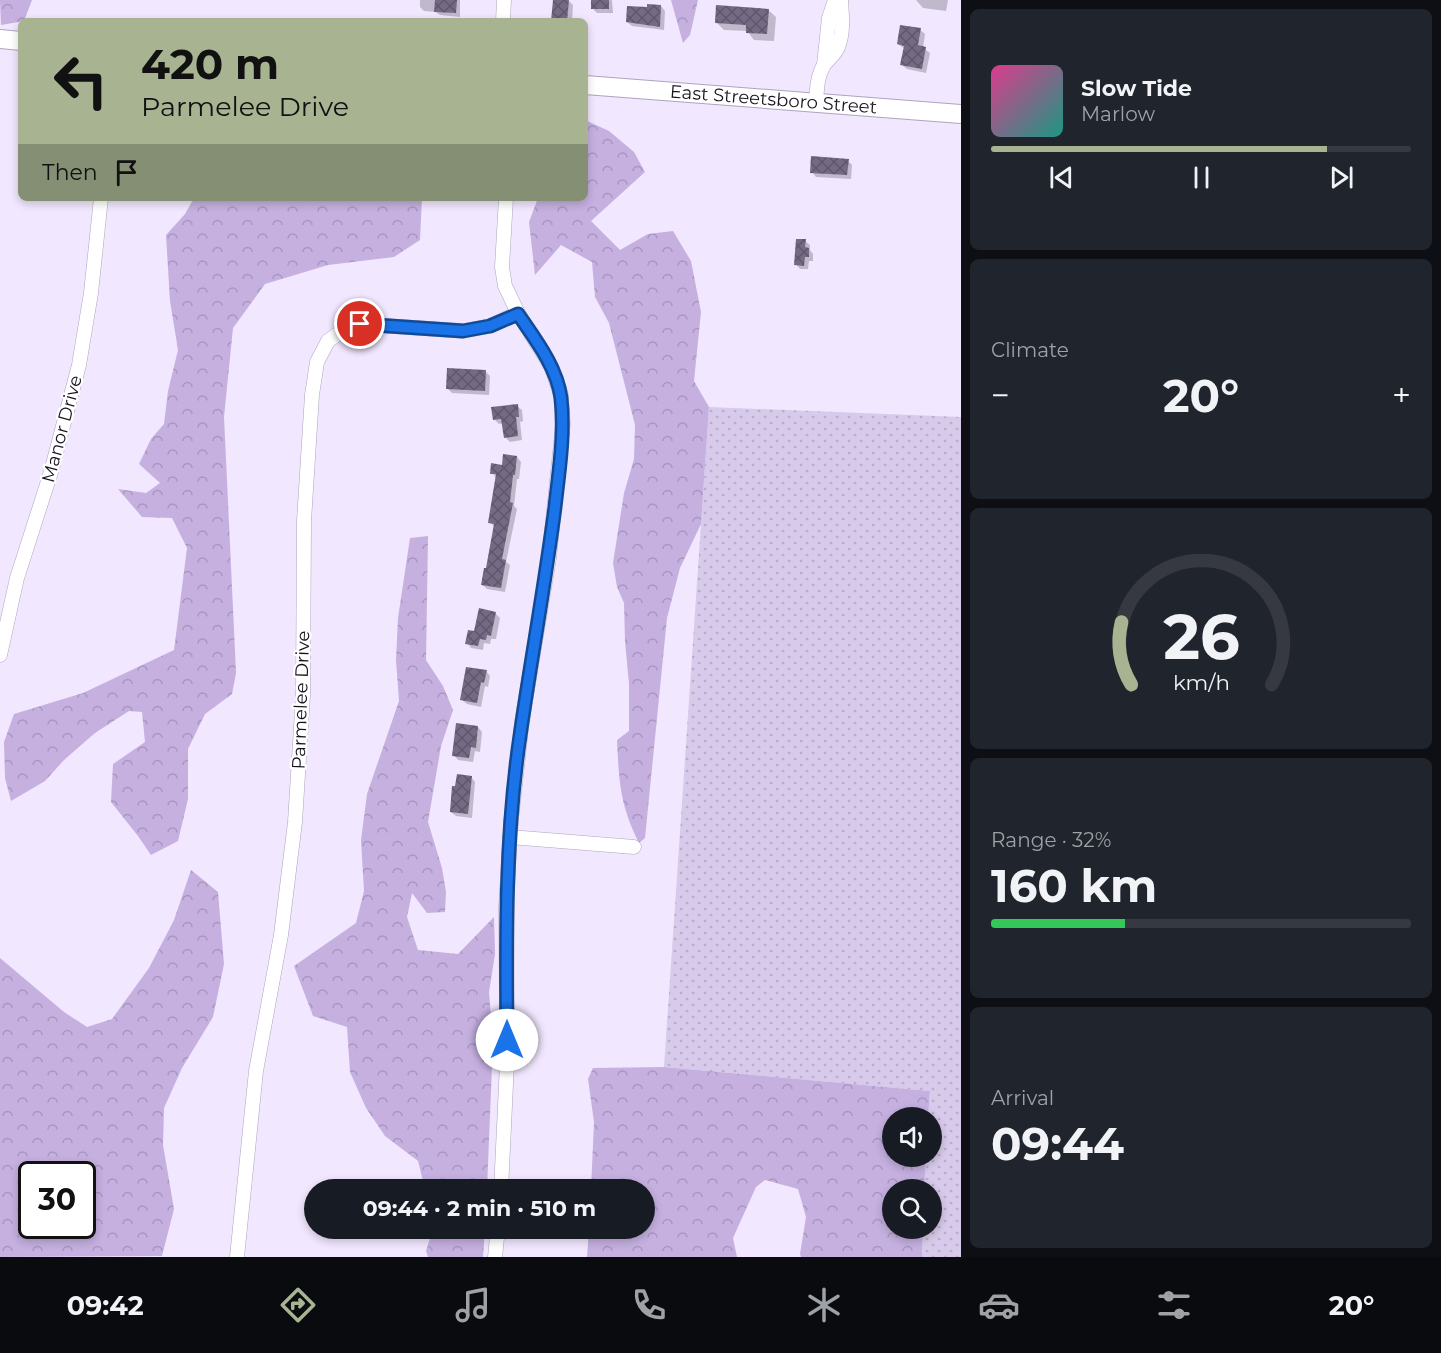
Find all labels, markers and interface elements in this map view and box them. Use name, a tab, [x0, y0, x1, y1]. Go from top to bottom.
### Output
text: 420 m	[141, 38, 279, 90]
icon: left	[42, 42, 120, 120]
text: Slow Tide	[1081, 75, 1192, 102]
street label: East Streetsboro Street	[669, 81, 878, 118]
text: Parmelee Drive	[141, 90, 349, 123]
text: Marlow	[1081, 102, 1155, 126]
icon: arrive	[110, 156, 143, 189]
text: Then	[42, 159, 98, 186]
icon: previous	[1045, 161, 1078, 194]
icon: pause	[1185, 161, 1218, 194]
icon: next	[1325, 161, 1358, 194]
pin	[334, 298, 385, 349]
icon: arrive	[343, 307, 376, 340]
text: Climate	[991, 338, 1069, 362]
text: 20°	[1163, 368, 1239, 423]
street label: Manor Drive	[37, 373, 87, 485]
text: −	[991, 375, 1010, 415]
text: +	[1392, 375, 1411, 415]
text: 26	[1163, 600, 1239, 676]
street label: Parmelee Drive	[288, 630, 314, 770]
text: km/h	[1172, 670, 1230, 696]
text: Range · 32%	[991, 828, 1111, 852]
text: 160 km	[991, 858, 1157, 913]
position arrow	[475, 1008, 539, 1072]
text: Arrival	[991, 1086, 1054, 1110]
map controls	[882, 1107, 942, 1239]
button: sound	[882, 1107, 942, 1167]
text: 09:44	[991, 1116, 1124, 1171]
speed limit sign: 30	[18, 1161, 96, 1239]
button: search	[882, 1179, 942, 1239]
text: 09:44 · 2 min · 510 m	[363, 1195, 596, 1222]
icon: directions	[277, 1284, 319, 1326]
icon: music	[452, 1284, 494, 1326]
icon: phone	[628, 1284, 670, 1326]
icon: climate	[803, 1284, 845, 1326]
icon: car	[978, 1284, 1020, 1326]
icon: filters	[1153, 1284, 1195, 1326]
text: 09:42	[67, 1289, 144, 1322]
text: 20°	[1329, 1289, 1374, 1322]

